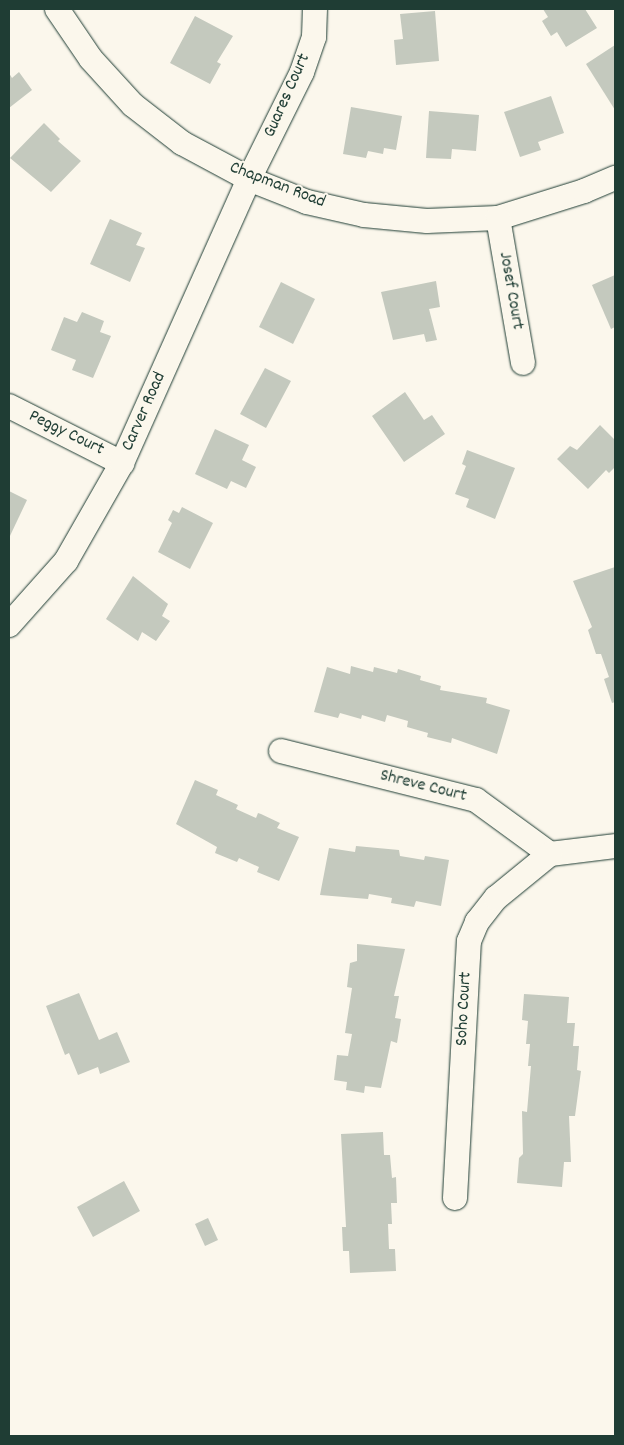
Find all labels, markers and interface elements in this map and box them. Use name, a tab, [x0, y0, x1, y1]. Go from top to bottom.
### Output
street label: Guares Court	[260, 51, 316, 141]
street label: Chapman Road	[226, 158, 328, 214]
street label: Josef Court	[493, 250, 527, 332]
street label: Carver Road	[118, 369, 172, 455]
street label: Peggy Court	[25, 406, 107, 462]
street label: Shreve Court	[378, 766, 468, 808]
street label: Soho Court	[452, 971, 478, 1047]

